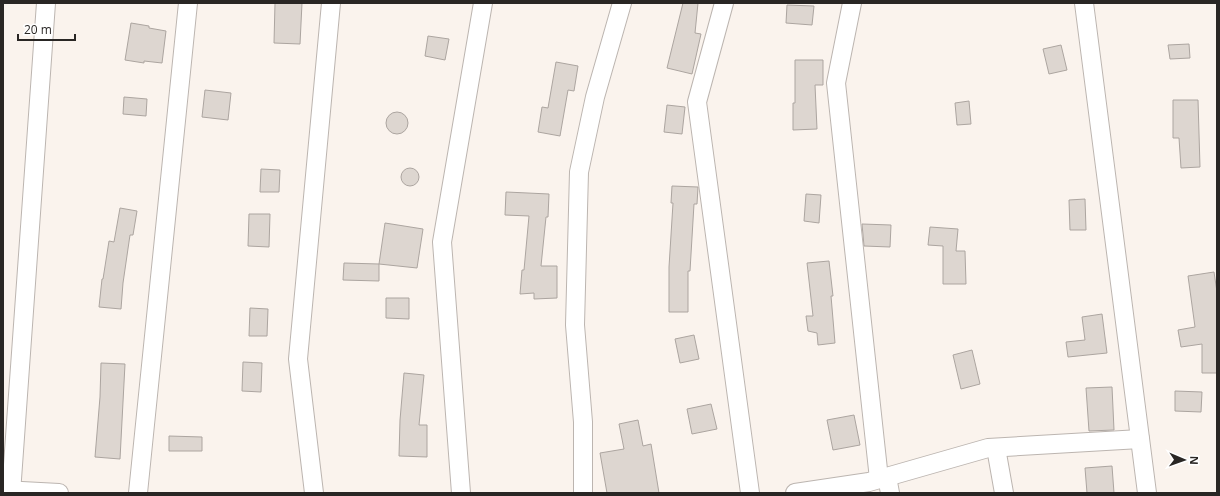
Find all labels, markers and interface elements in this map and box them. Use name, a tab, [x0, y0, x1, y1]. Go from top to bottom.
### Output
scale bar	[18, 16, 75, 42]
text: 20 m	[24, 21, 52, 38]
north arrow	[1164, 440, 1204, 480]
text: N	[1187, 456, 1202, 465]

